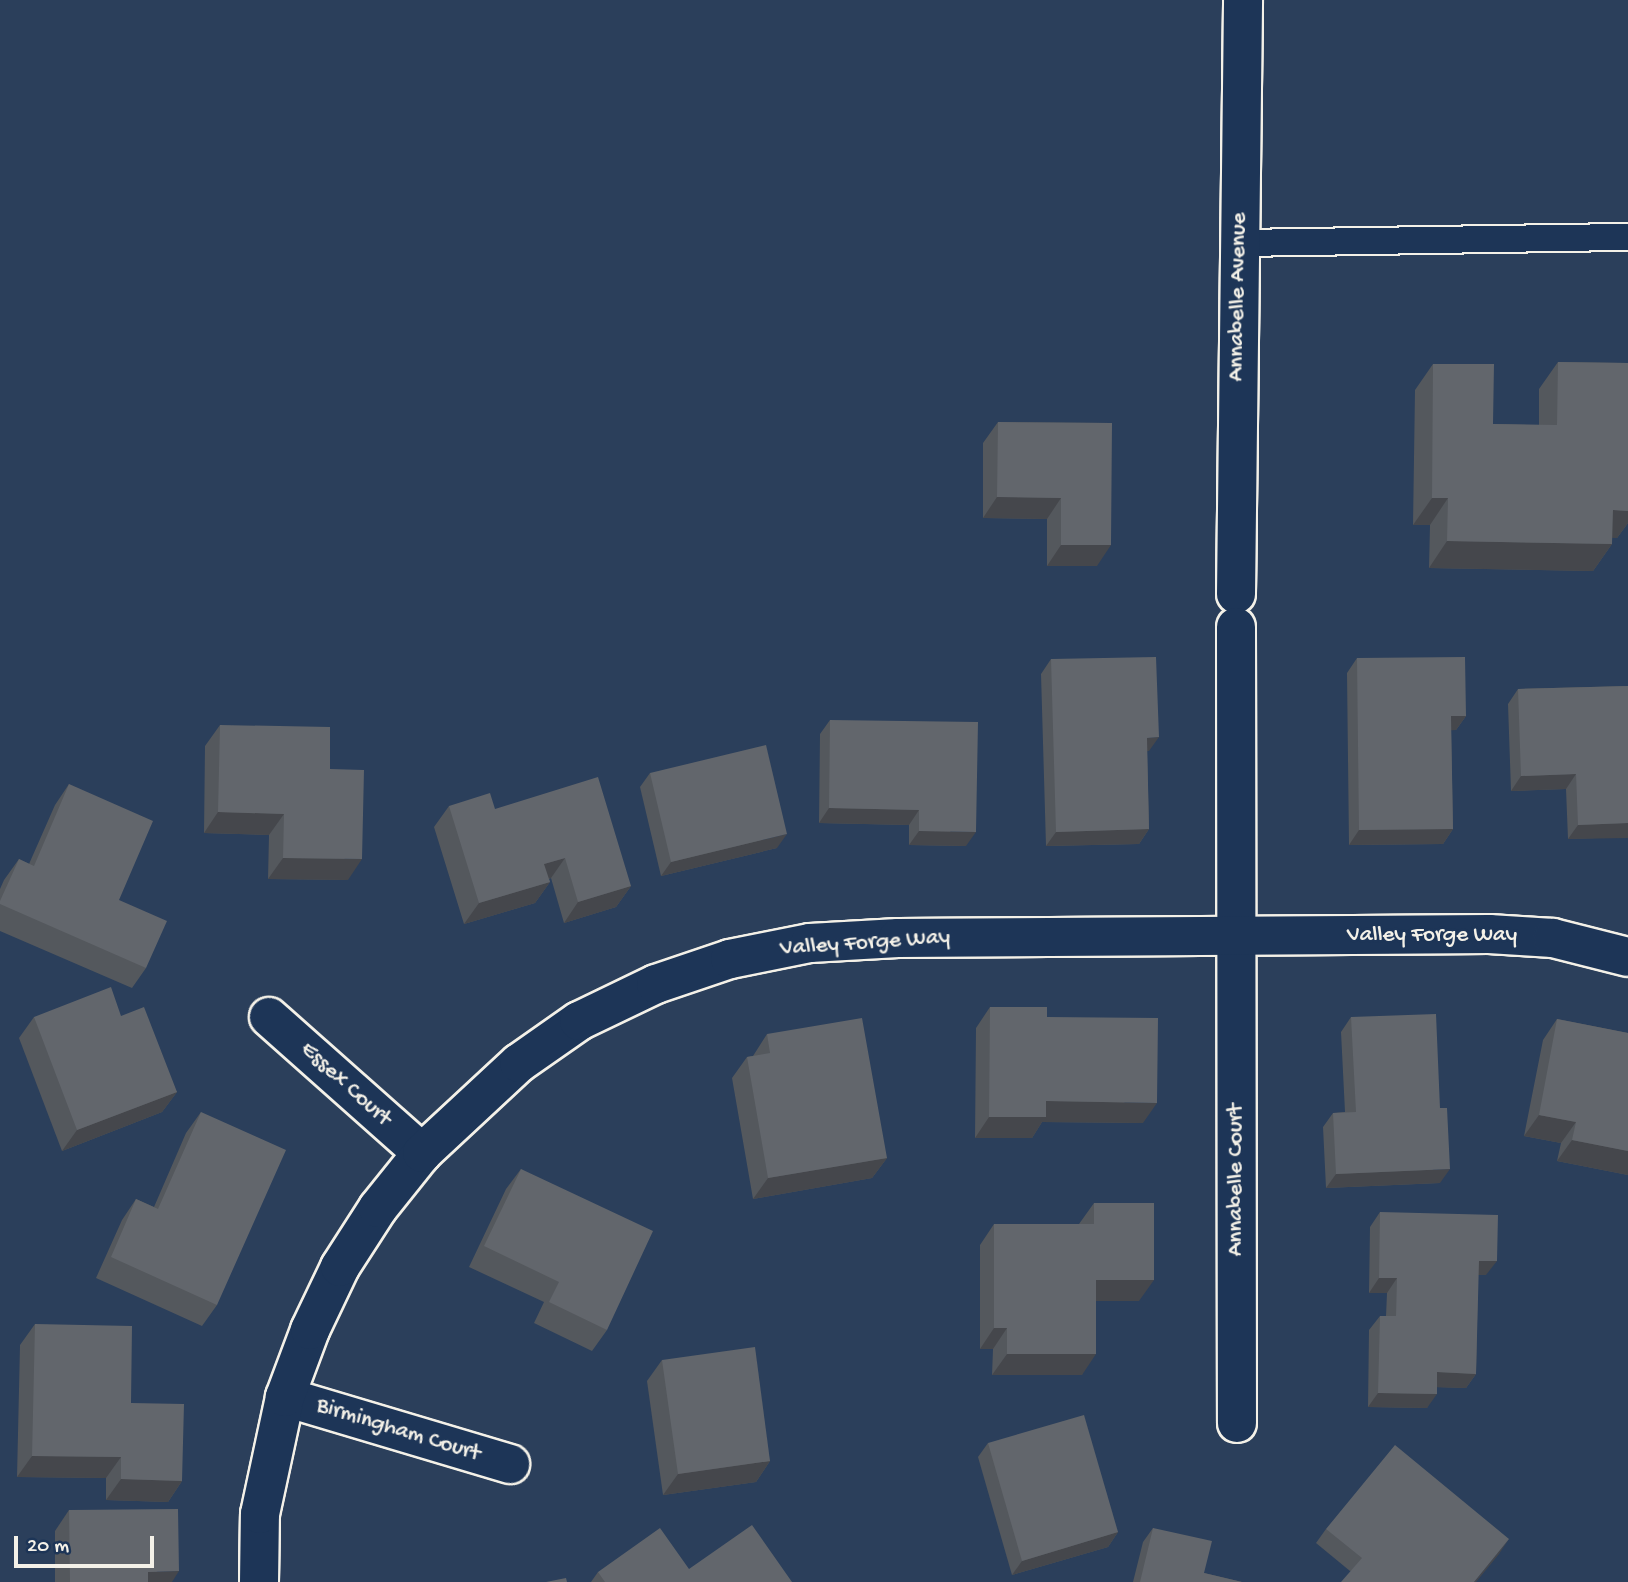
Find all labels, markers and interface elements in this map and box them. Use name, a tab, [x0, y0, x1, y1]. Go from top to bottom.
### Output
street label: Annabelle Avenue	[1224, 212, 1254, 382]
street label: Valley Forge Way	[1347, 922, 1517, 950]
street label: Valley Forge Way	[779, 924, 951, 964]
street label: Essex Court	[294, 1037, 396, 1133]
street label: Annabelle Court	[1223, 1104, 1251, 1256]
street label: Birmingham Court	[313, 1393, 483, 1469]
scale bar	[18, 1522, 158, 1566]
text: 20 m	[27, 1535, 69, 1560]

